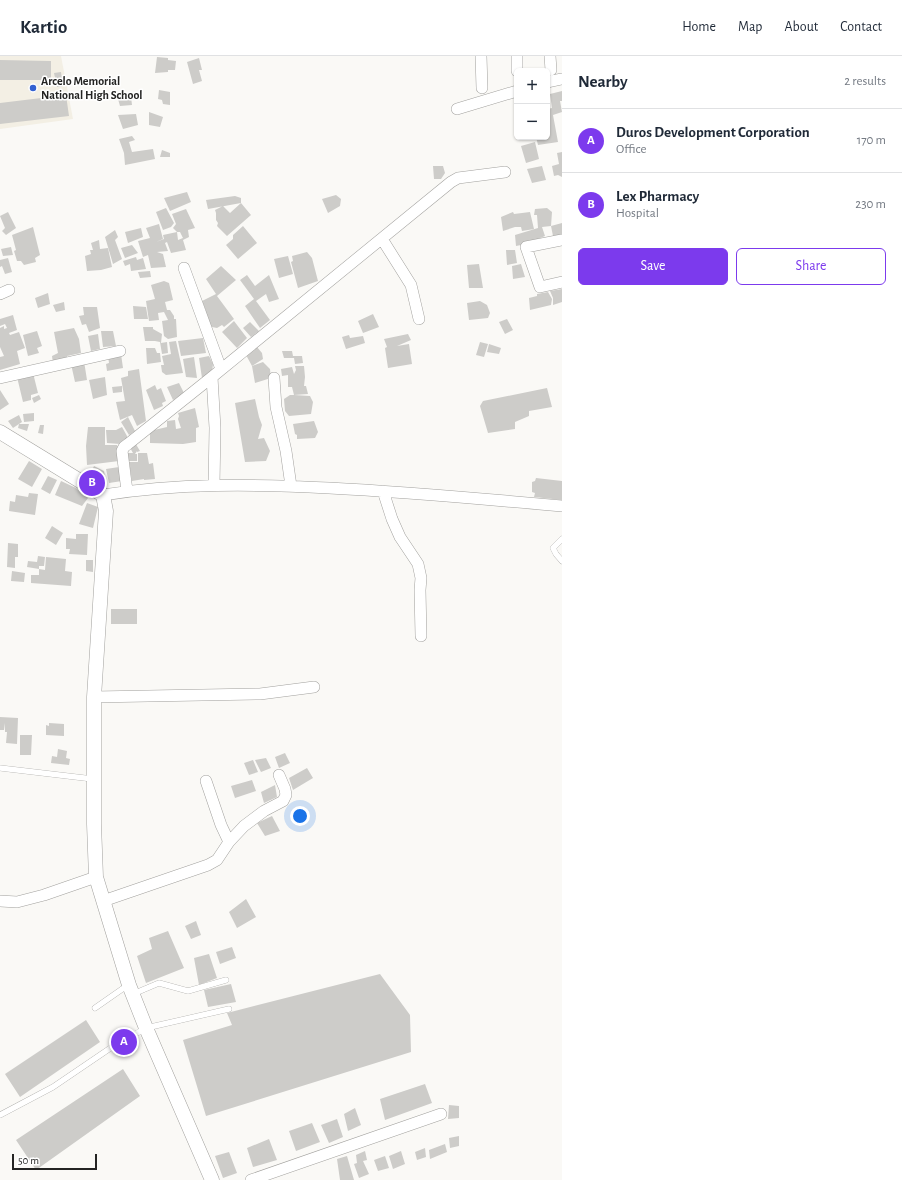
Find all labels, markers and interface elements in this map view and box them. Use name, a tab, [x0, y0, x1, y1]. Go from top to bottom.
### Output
text: Kartio	[20, 18, 67, 37]
text: Home	[682, 20, 716, 34]
text: Map	[738, 20, 762, 34]
text: About	[784, 20, 818, 34]
text: Contact	[840, 20, 882, 34]
map controls	[514, 68, 550, 140]
button: +	[514, 68, 550, 104]
text: Nearby	[578, 73, 628, 90]
place label: Arcelo Memorial National High School	[41, 75, 143, 101]
text: 2 results	[844, 75, 886, 88]
marker: Arcelo Memorial National High School	[28, 83, 38, 93]
button: −	[514, 104, 550, 140]
text: Duros Development Corporation	[616, 125, 810, 140]
text: A	[587, 134, 595, 147]
text: 170 m	[857, 134, 886, 147]
text: Office	[616, 143, 646, 156]
text: Lex Pharmacy	[616, 189, 699, 204]
text: B	[587, 198, 595, 211]
text: 230 m	[855, 198, 886, 211]
text: Hospital	[616, 207, 659, 220]
button: Save	[578, 248, 728, 285]
button: Share	[736, 248, 886, 285]
pin: B	[79, 468, 105, 498]
your location	[290, 806, 310, 826]
pin: A	[111, 1027, 137, 1057]
scale bar	[12, 1152, 97, 1171]
text: 50 m	[18, 1155, 39, 1166]

